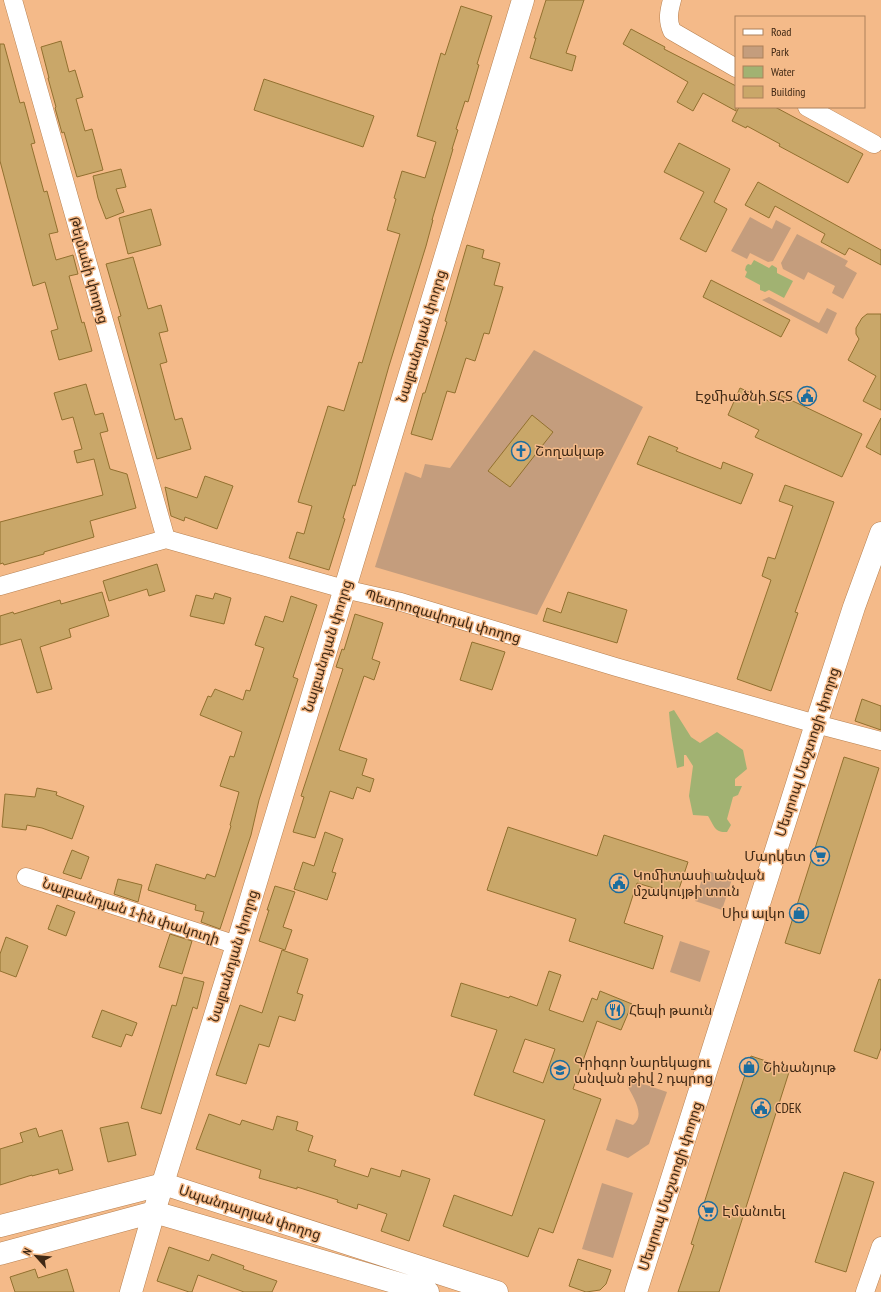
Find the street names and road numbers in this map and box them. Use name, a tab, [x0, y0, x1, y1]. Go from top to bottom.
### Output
street label: Թելմանի փողոց	[65, 214, 113, 326]
street label: Նալբանդյան փողոց	[392, 268, 450, 404]
street label: Նալբանդյան փողոց	[298, 578, 356, 714]
street label: Պետրոզավոդսկ փողոց	[363, 585, 523, 647]
street label: Մեսրոպ Մաշտոցի փողոց	[771, 665, 843, 839]
street label: Նալբանդյան 1-ին փակուղի	[40, 874, 222, 948]
street label: Նալբանդյան փողոց	[204, 888, 262, 1024]
street label: Մեսրոպ Մաշտոցի փողոց	[634, 1099, 706, 1273]
street label: Սպանդարյան փողոց	[177, 1180, 323, 1244]

